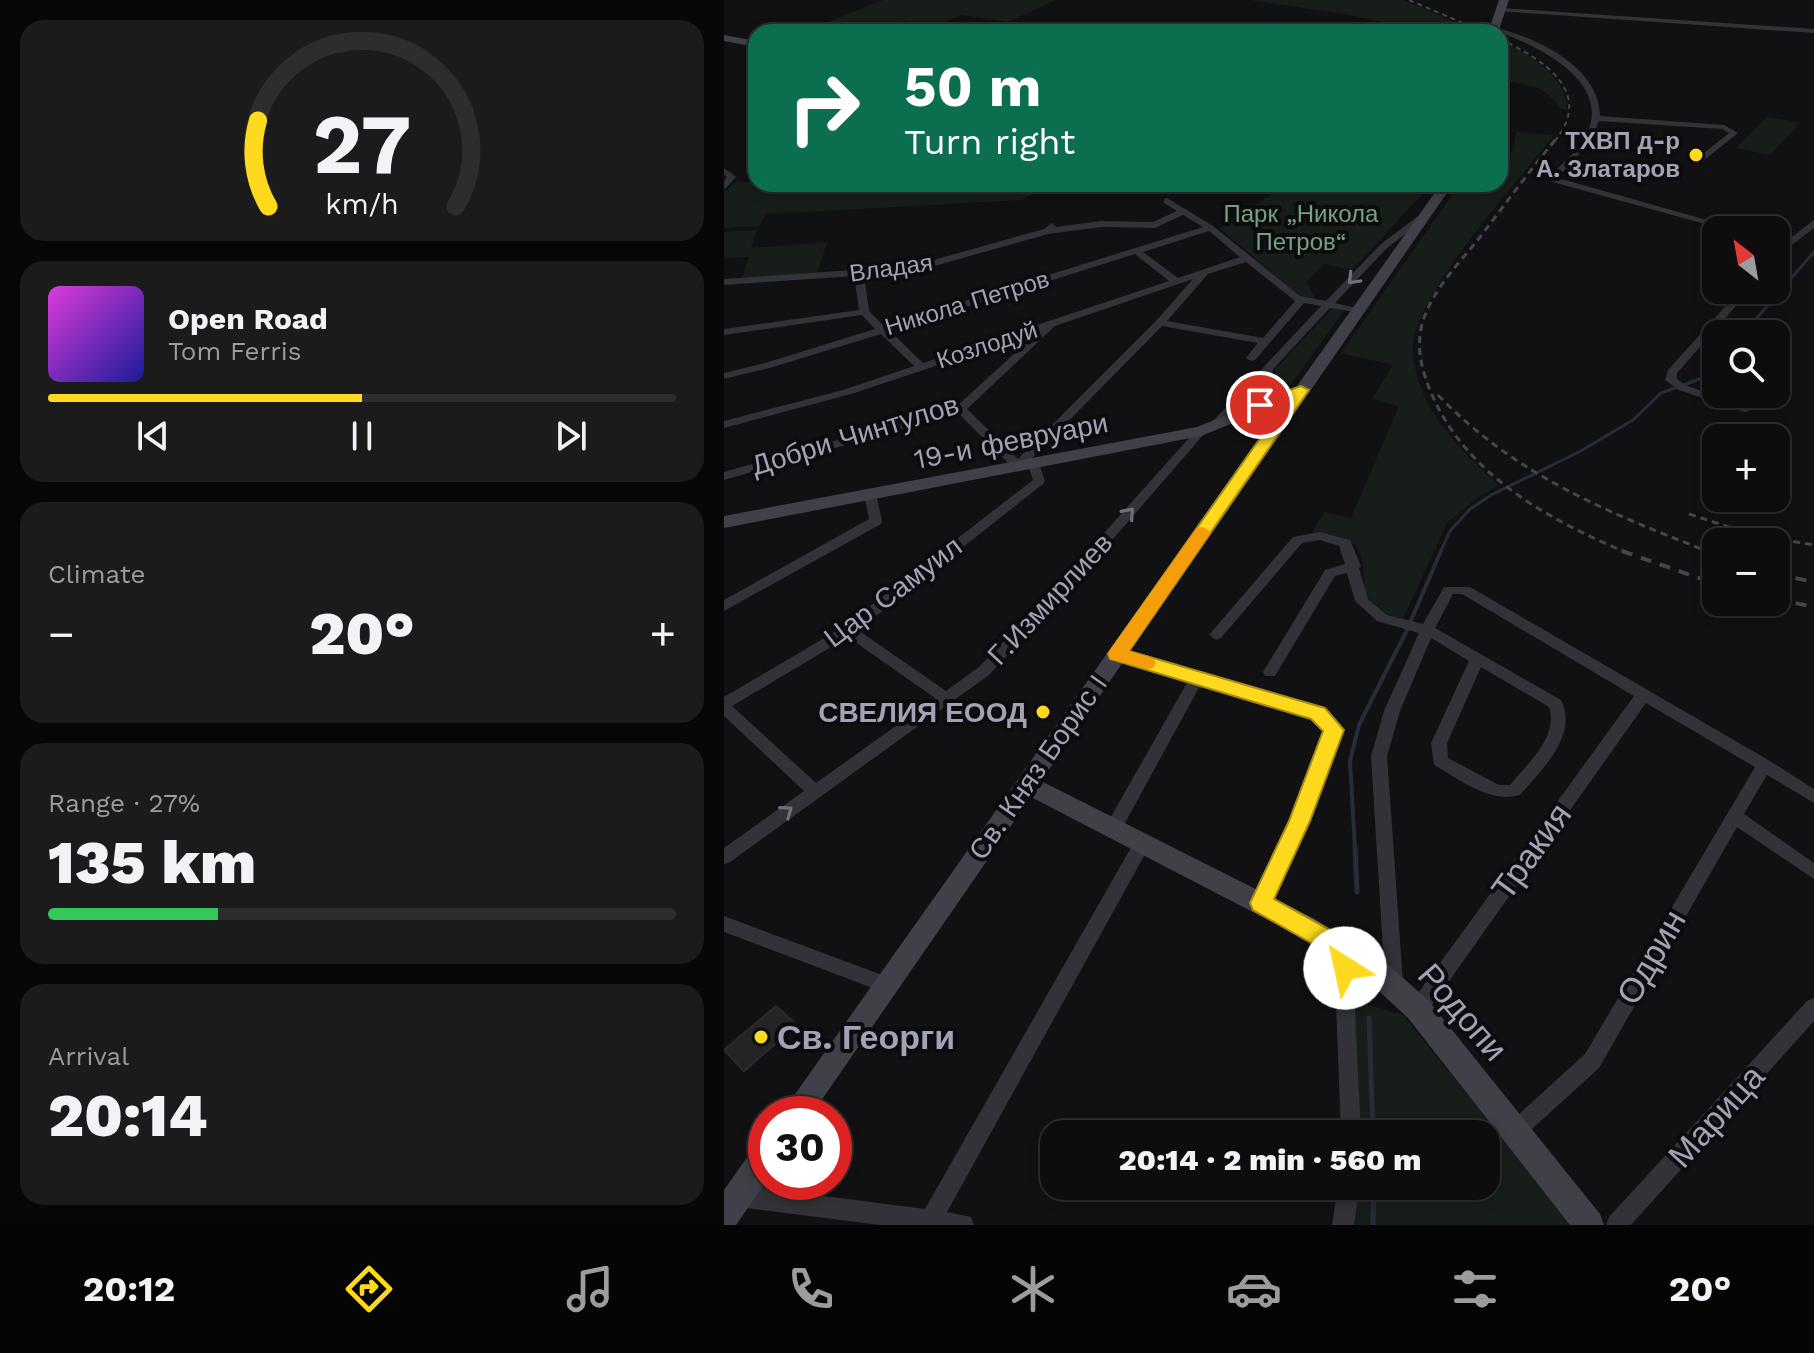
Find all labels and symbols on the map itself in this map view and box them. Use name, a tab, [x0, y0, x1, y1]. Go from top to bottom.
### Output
place label: ТХВП д-р А. Златаров	[1536, 127, 1680, 183]
marker: ТХВП д-р А. Златаров	[1687, 146, 1705, 164]
park label: Парк „Никола Петров“	[1224, 200, 1379, 256]
north arrow	[1702, 216, 1790, 304]
street label: Владая	[848, 248, 934, 288]
street label: Никола Петров	[882, 265, 1052, 341]
one-way arrow	[1348, 270, 1362, 284]
street label: Козлодуй	[933, 316, 1041, 374]
pin	[1226, 371, 1294, 439]
street label: Добри Чинтулов	[747, 388, 963, 482]
street label: 19-и февруари	[911, 406, 1111, 476]
one-way arrow	[1119, 508, 1134, 523]
street label: Г.Измирлиев	[981, 526, 1119, 672]
street label: Цар Самуил	[818, 530, 968, 654]
street label: Св. Княз Борис I	[962, 668, 1114, 866]
place label: СВЕЛИЯ ЕООД	[818, 696, 1027, 729]
marker: СВЕЛИЯ ЕООД	[1034, 703, 1052, 721]
street label: Тракия	[1483, 795, 1579, 907]
one-way arrow	[778, 806, 793, 821]
street label: Одрин	[1608, 903, 1694, 1011]
position arrow	[1303, 926, 1387, 1010]
street label: Родопи	[1410, 955, 1516, 1069]
place label: Св. Георги	[777, 1017, 955, 1057]
marker: Св. Георги	[752, 1028, 770, 1046]
street label: Марица	[1660, 1057, 1772, 1175]
speed limit sign: 30	[748, 1096, 852, 1200]

